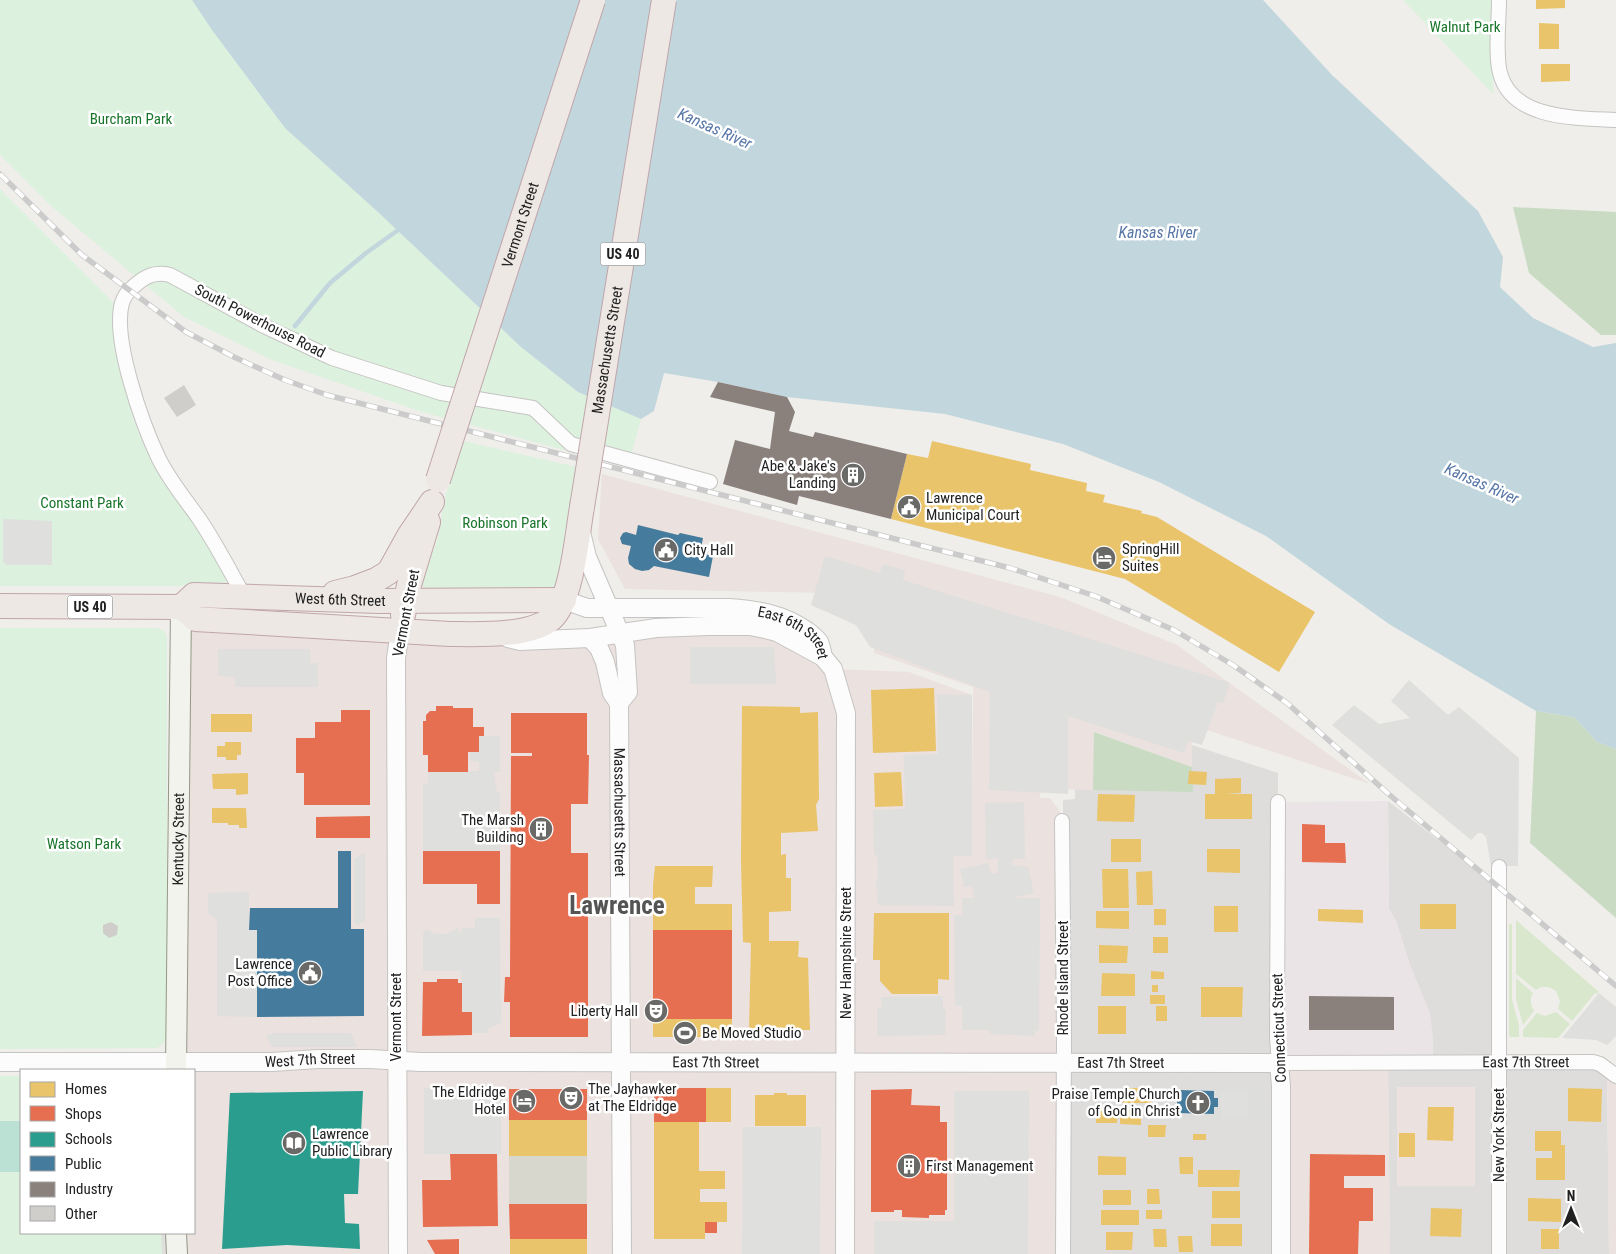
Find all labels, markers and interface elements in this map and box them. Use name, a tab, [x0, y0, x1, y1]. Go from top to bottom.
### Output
park label: Walnut Park	[1430, 18, 1501, 36]
water label: Kansas River	[675, 104, 756, 154]
park label: Burcham Park	[90, 110, 173, 128]
street label: Vermont Street	[498, 180, 543, 270]
water label: Kansas River	[1119, 223, 1199, 242]
road number: US 40	[600, 242, 646, 266]
street label: South Powerhouse Road	[192, 280, 328, 362]
street label: Massachusetts Street	[588, 285, 627, 415]
place label: Abe & Jake's Landing	[761, 457, 836, 492]
water label: Kansas River	[1442, 459, 1523, 509]
building icon: Abe & Jake's Landing	[840, 462, 866, 488]
place label: Lawrence Municipal Court	[926, 489, 1020, 524]
park label: Constant Park	[40, 494, 124, 512]
public building icon: Lawrence Municipal Court	[896, 494, 922, 520]
park label: Robinson Park	[462, 514, 548, 532]
public building icon: City Hall	[653, 537, 679, 563]
place label: SpringHill Suites	[1122, 540, 1179, 575]
place label: City Hall	[684, 541, 733, 559]
hotel icon: SpringHill Suites	[1091, 545, 1117, 571]
street label: Vermont Street	[389, 568, 423, 658]
street label: West 6th Street	[295, 589, 386, 610]
road number: US 40	[68, 596, 112, 618]
street label: East 6th Street	[756, 602, 832, 661]
street label: Massachusetts Street	[610, 748, 629, 877]
street label: Kentucky Street	[169, 793, 188, 885]
place label: The Marsh Building	[461, 811, 524, 846]
building icon: The Marsh Building	[528, 816, 554, 842]
park label: Watson Park	[47, 835, 122, 853]
street label: New Hampshire Street	[837, 887, 855, 1019]
district label: Lawrence	[569, 891, 665, 920]
street label: Rhode Island Street	[1054, 920, 1072, 1036]
place label: Lawrence Post Office	[227, 955, 292, 990]
public building icon: Lawrence Post Office	[297, 960, 323, 986]
street label: Vermont Street	[387, 973, 405, 1061]
street label: Connecticut Street	[1268, 973, 1290, 1083]
theatre icon: Liberty Hall	[643, 998, 669, 1024]
place label: Liberty Hall	[571, 1002, 638, 1020]
sports icon: Be Moved Studio	[672, 1020, 698, 1046]
place label: Be Moved Studio	[702, 1024, 802, 1042]
street label: West 7th Street	[265, 1050, 355, 1071]
street label: East 7th Street	[672, 1053, 759, 1071]
street label: East 7th Street	[1482, 1053, 1570, 1071]
street label: East 7th Street	[1077, 1054, 1164, 1072]
legend	[20, 1069, 195, 1234]
text: Homes	[65, 1080, 107, 1098]
place label: The Jayhawker at The Eldridge	[588, 1080, 677, 1115]
place label: The Eldridge Hotel	[432, 1083, 506, 1118]
theatre icon: The Jayhawker at The Eldridge	[558, 1085, 584, 1111]
place label: Praise Temple Church of God in Christ	[1051, 1085, 1180, 1120]
hotel icon: The Eldridge Hotel	[511, 1088, 537, 1114]
street label: New York Street	[1490, 1088, 1508, 1182]
church icon: Praise Temple Church of God in Christ	[1185, 1090, 1211, 1116]
text: Shops	[65, 1105, 102, 1123]
place label: Lawrence Public Library	[312, 1125, 393, 1160]
text: Schools	[65, 1130, 112, 1148]
library icon: Lawrence Public Library	[281, 1130, 307, 1156]
building icon: First Management	[896, 1153, 922, 1179]
text: Public	[65, 1155, 102, 1173]
place label: First Management	[926, 1157, 1033, 1175]
text: Industry	[65, 1180, 113, 1198]
north arrow	[1546, 1184, 1596, 1234]
text: N	[1567, 1188, 1575, 1204]
text: Other	[65, 1205, 98, 1223]

